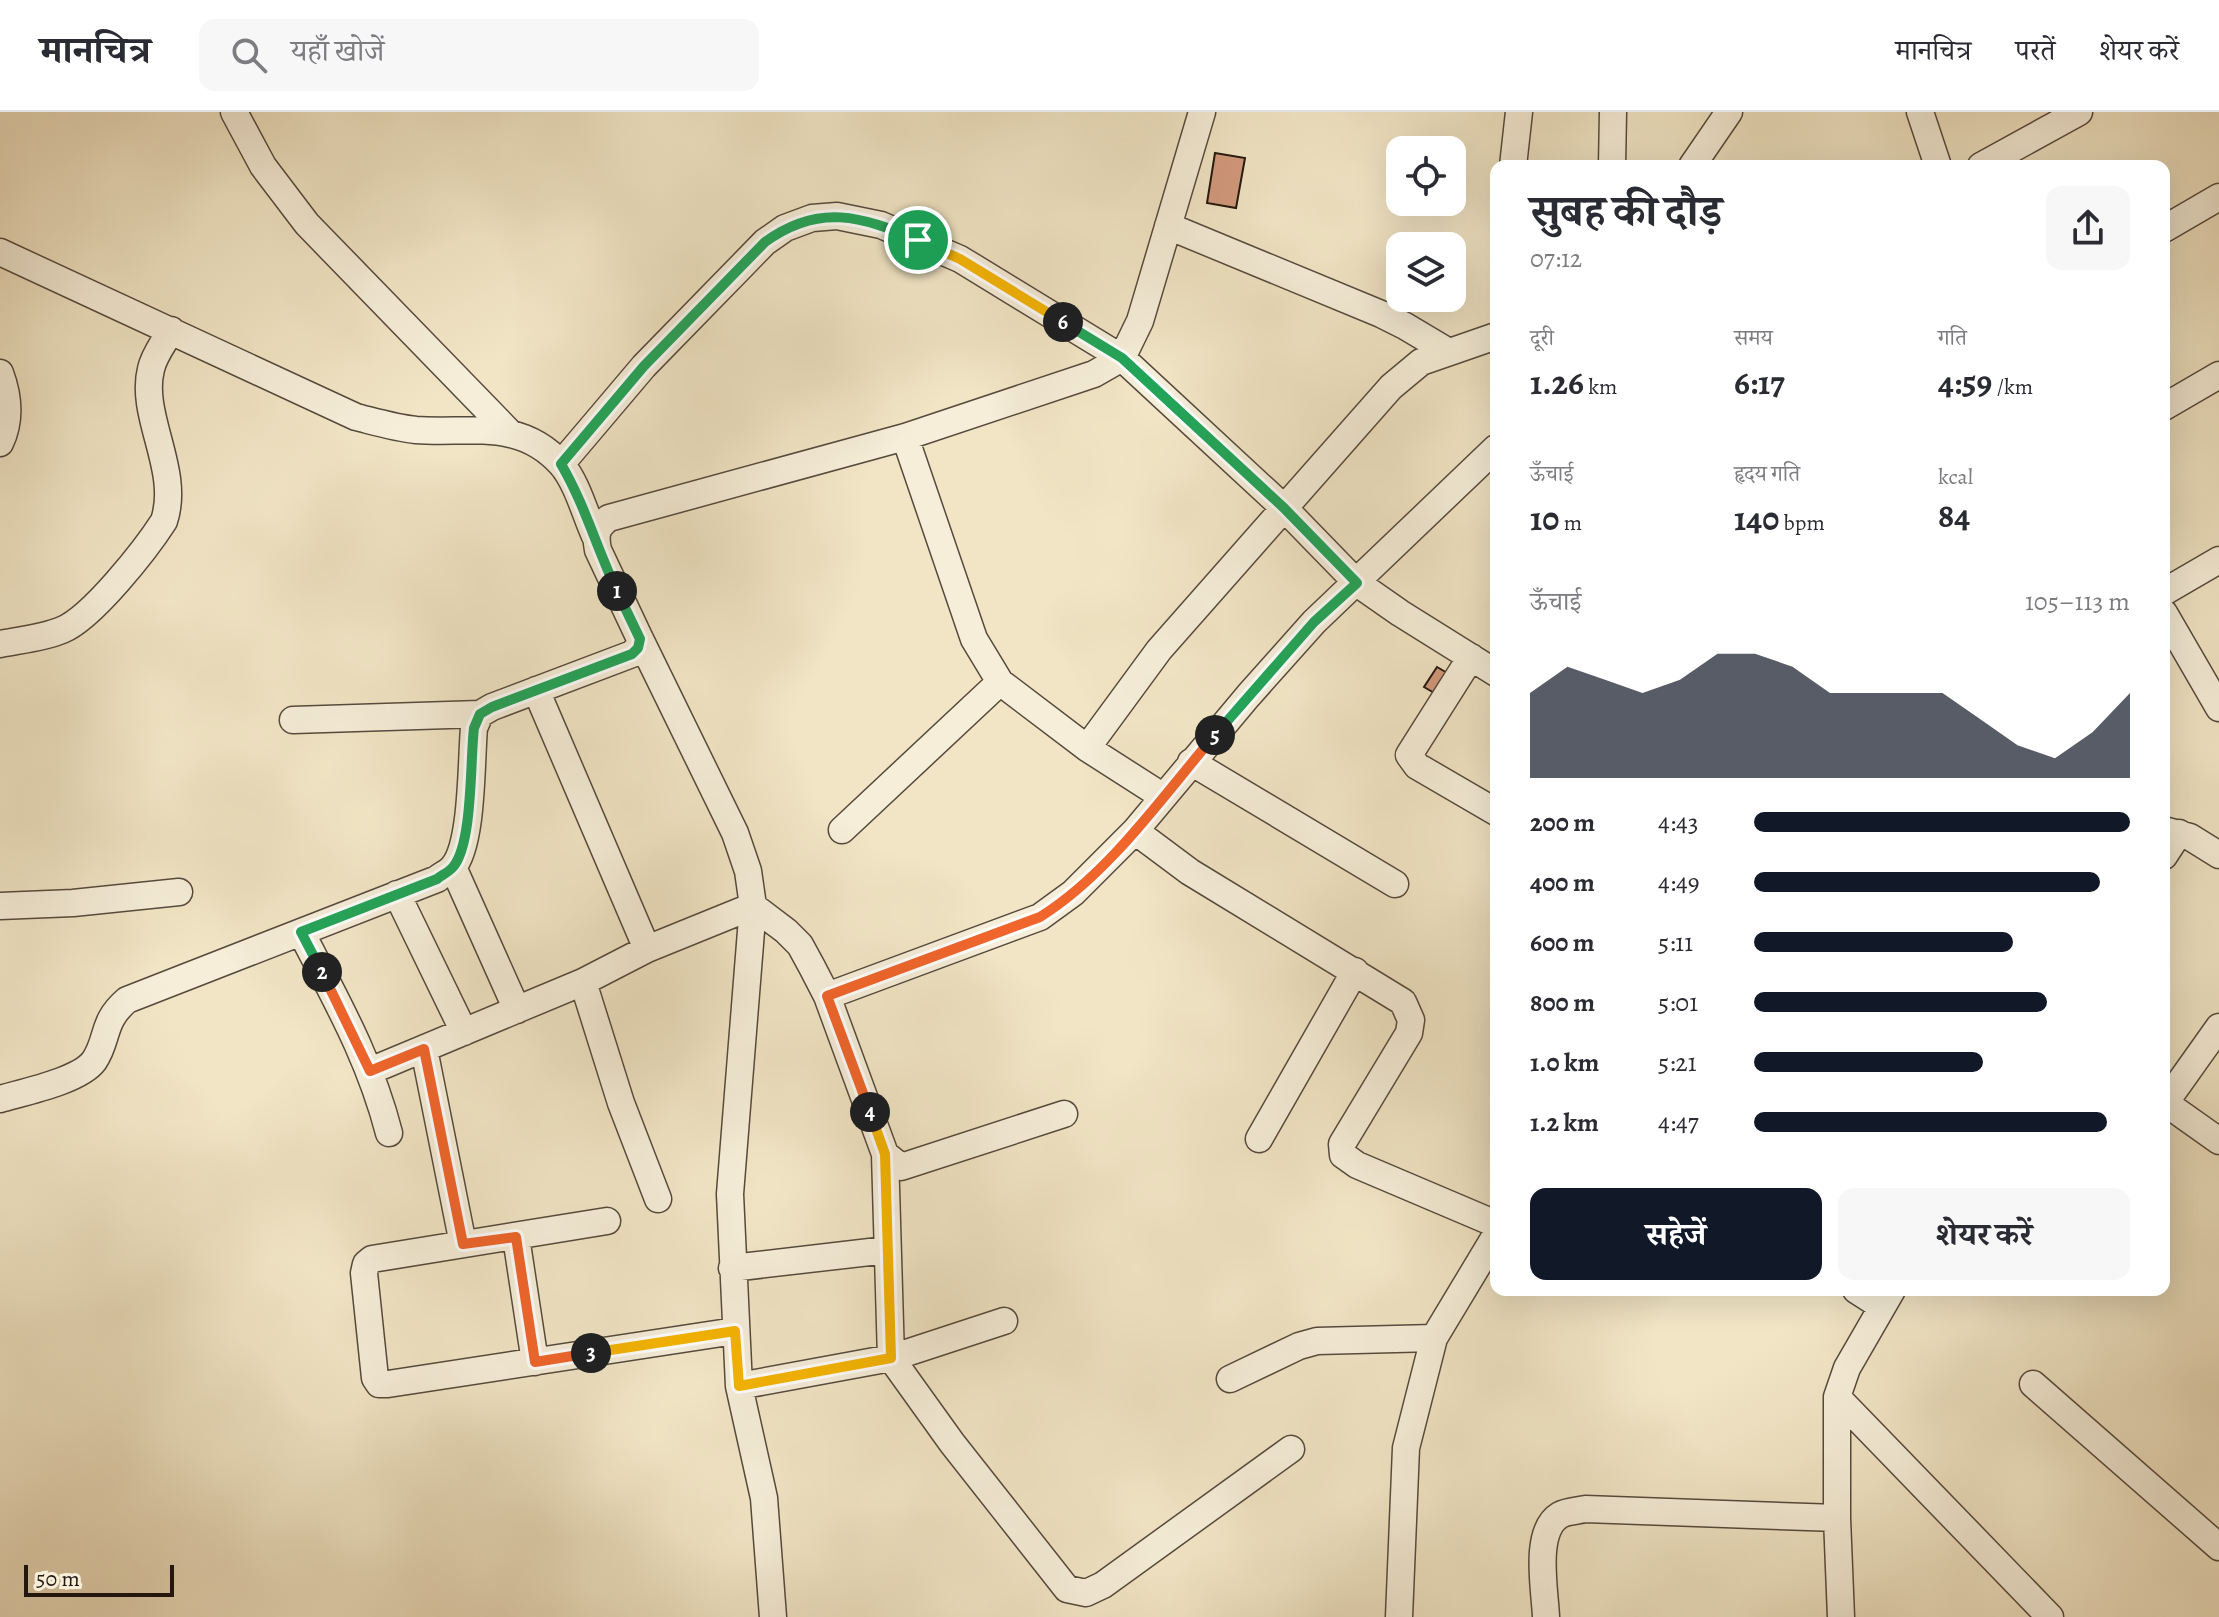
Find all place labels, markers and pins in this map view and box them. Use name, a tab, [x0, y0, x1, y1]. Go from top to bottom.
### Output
pin	[884, 206, 952, 274]
pin: 6	[1043, 302, 1083, 342]
pin: 1	[597, 571, 637, 611]
pin: 5	[1195, 715, 1235, 755]
pin: 2	[302, 952, 342, 992]
pin: 4	[850, 1092, 890, 1132]
pin: 3	[571, 1333, 611, 1373]

